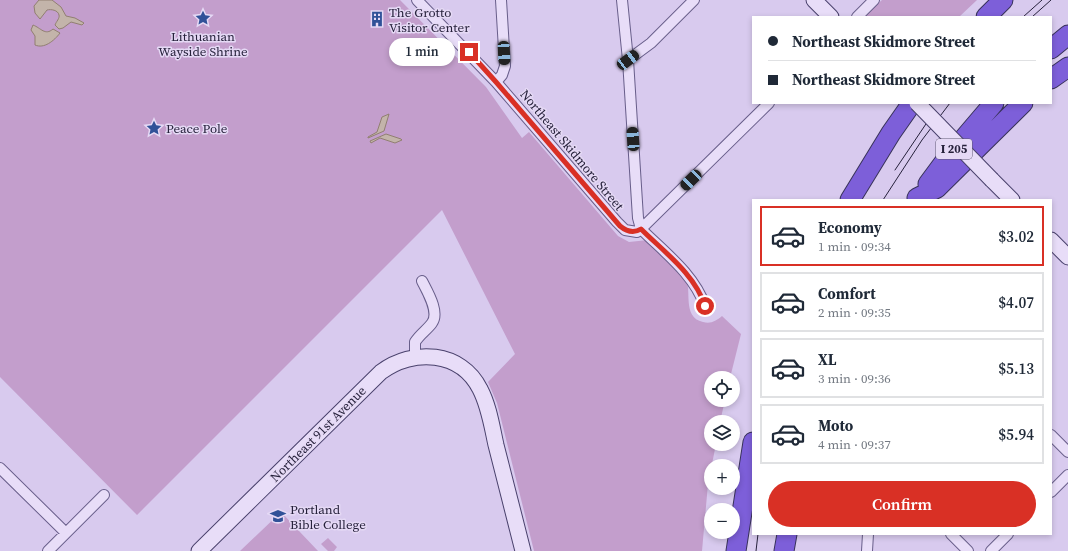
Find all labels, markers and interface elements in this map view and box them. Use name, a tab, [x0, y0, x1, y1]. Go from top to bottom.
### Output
place label: The Grotto Visitor Center	[389, 4, 470, 36]
place icon: Lithuanian Wayside Shrine	[194, 9, 212, 27]
building icon: The Grotto Visitor Center	[368, 10, 386, 28]
place label: Lithuanian Wayside Shrine	[158, 28, 248, 60]
text: Northeast Skidmore Street	[792, 31, 975, 52]
callout: 1 min	[389, 38, 455, 66]
car	[497, 41, 511, 65]
text: 1 min	[405, 43, 439, 60]
route end	[460, 43, 478, 61]
car	[615, 48, 641, 72]
text: Northeast Skidmore Street	[792, 69, 975, 90]
street label: Northeast Skidmore Street	[516, 86, 628, 215]
place icon: Peace Pole	[145, 119, 163, 137]
place label: Peace Pole	[166, 120, 228, 137]
car	[626, 127, 640, 151]
road number: I 205	[936, 139, 972, 159]
car	[678, 167, 704, 193]
text: Economy	[818, 217, 882, 238]
icon: car	[770, 218, 806, 254]
text: $3.02	[998, 226, 1034, 247]
text: 1 min · 09:34	[818, 238, 891, 255]
text: Comfort	[818, 283, 876, 304]
icon: car	[770, 284, 806, 320]
text: $4.07	[998, 292, 1034, 313]
route start	[696, 297, 714, 315]
text: 2 min · 09:35	[818, 304, 891, 321]
text: XL	[818, 349, 837, 370]
icon: car	[770, 350, 806, 386]
text: $5.13	[998, 358, 1034, 379]
text: 3 min · 09:36	[818, 370, 891, 387]
map controls	[704, 371, 740, 539]
button: locate	[704, 371, 740, 407]
street label: Northeast 91st Avenue	[266, 382, 370, 486]
button: layers	[704, 415, 740, 451]
text: Moto	[818, 415, 853, 436]
icon: car	[770, 416, 806, 452]
text: $5.94	[998, 424, 1034, 445]
text: 4 min · 09:37	[818, 436, 891, 453]
button: +	[704, 459, 740, 495]
button: Confirm	[768, 481, 1036, 527]
place label: Portland Bible College	[290, 501, 366, 533]
button: −	[704, 503, 740, 539]
school or university icon: Portland Bible College	[269, 507, 287, 525]

